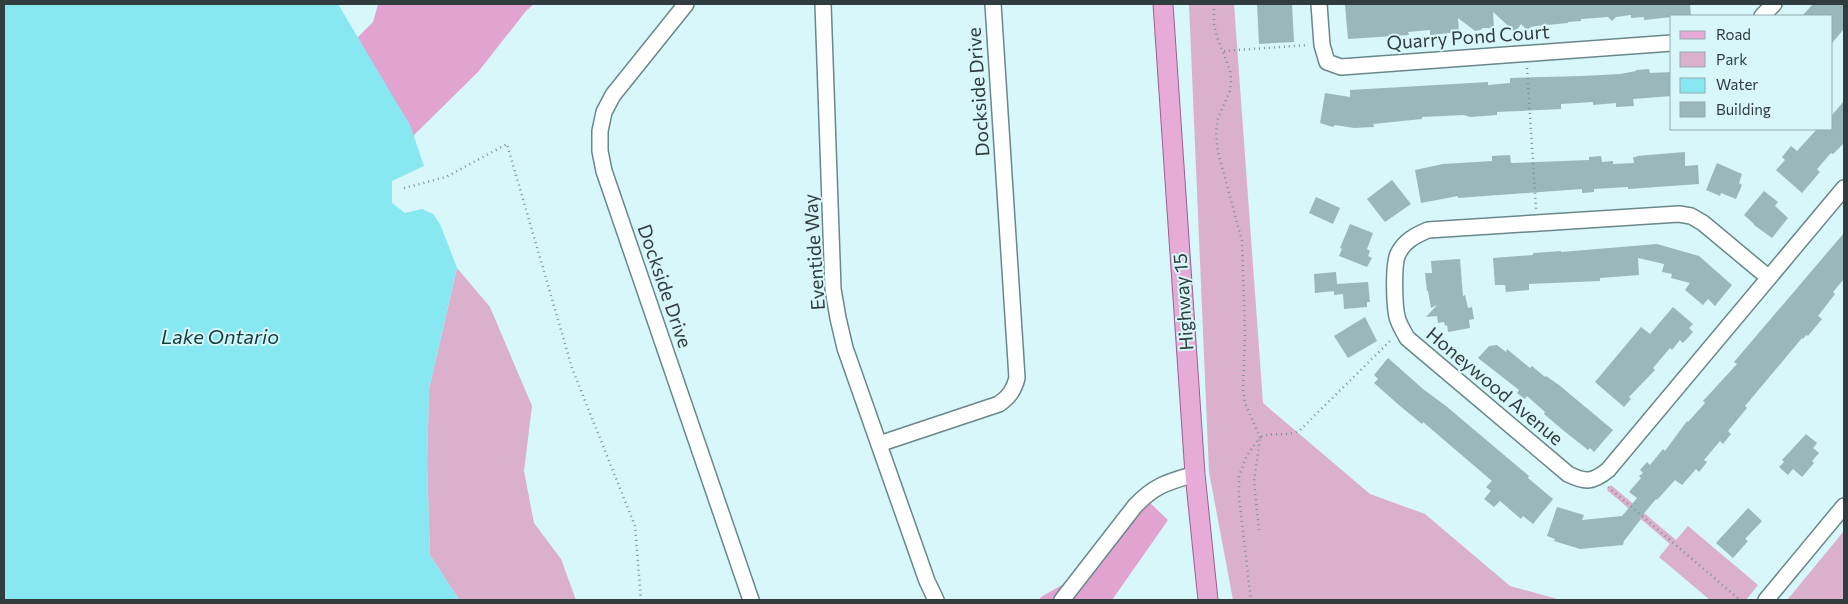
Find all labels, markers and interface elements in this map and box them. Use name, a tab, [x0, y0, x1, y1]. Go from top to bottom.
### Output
legend	[1670, 15, 1833, 130]
street label: Quarry Pond Court	[1386, 19, 1551, 54]
text: Road	[1716, 25, 1751, 43]
street label: Dockside Drive	[962, 27, 993, 157]
text: Park	[1716, 50, 1747, 68]
text: Water	[1716, 75, 1758, 93]
text: Building	[1716, 100, 1771, 118]
street label: Eventide Way	[798, 193, 829, 311]
street label: Dockside Drive	[634, 221, 697, 351]
street label: Highway 15	[1168, 253, 1197, 351]
street label: Honeywood Avenue	[1422, 322, 1568, 450]
water label: Lake Ontario	[161, 324, 279, 348]

